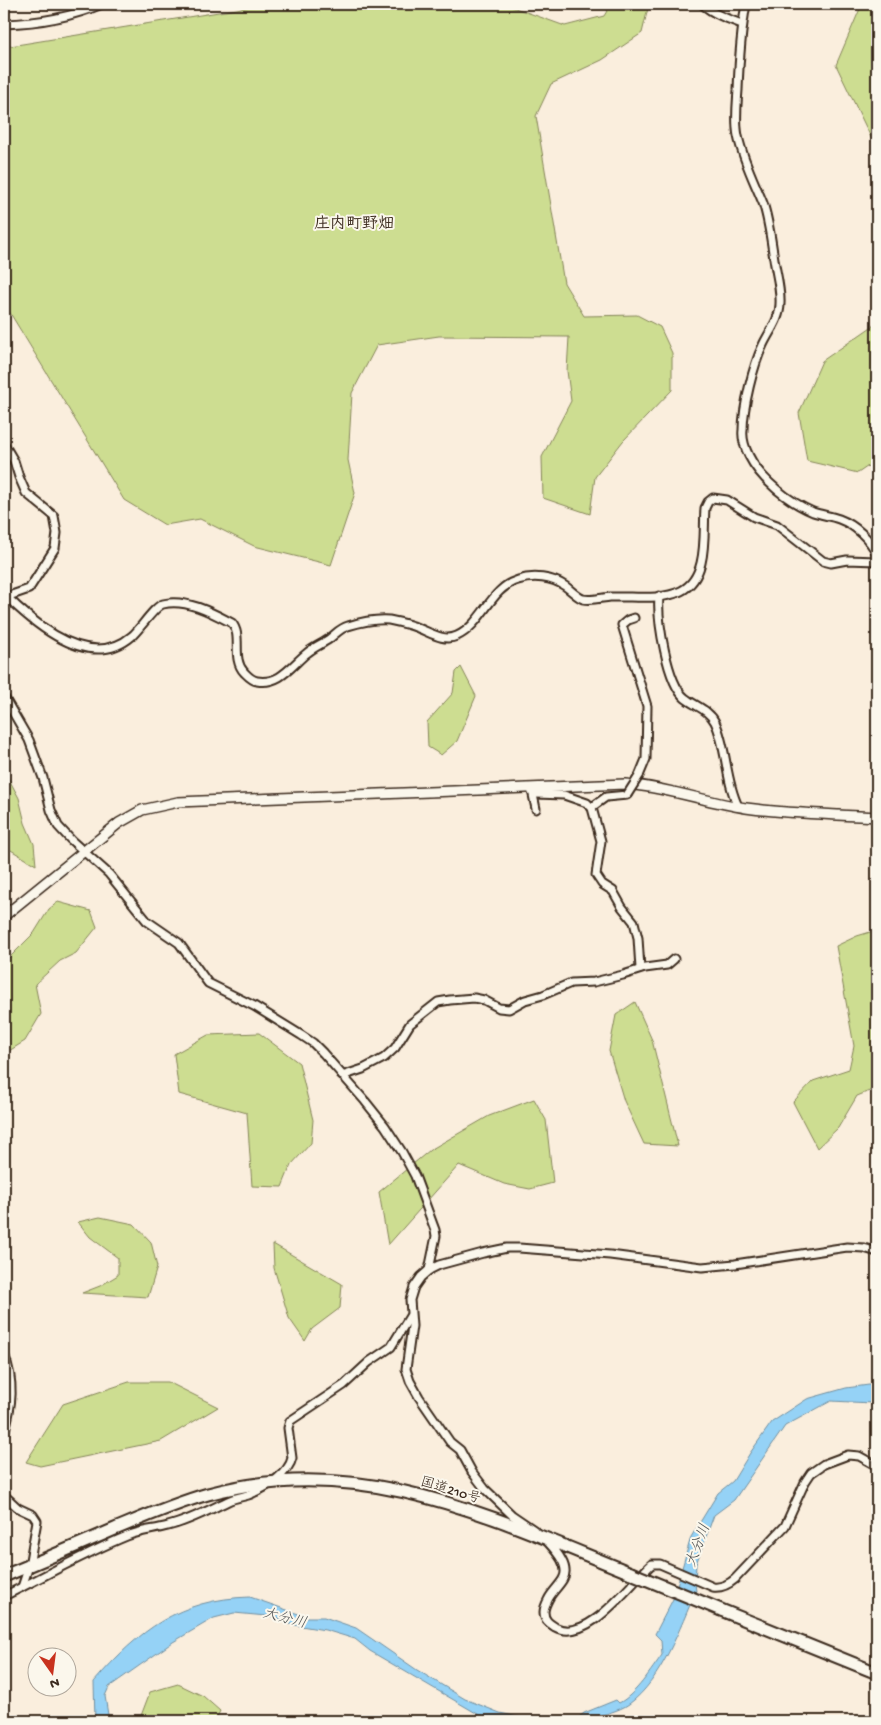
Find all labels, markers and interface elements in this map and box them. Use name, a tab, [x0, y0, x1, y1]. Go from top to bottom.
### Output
district label: 庄内町野畑	[314, 214, 394, 235]
street label: 国道210号	[418, 1474, 483, 1509]
water label: 大分川	[683, 1521, 715, 1570]
water label: 大分川	[260, 1605, 309, 1633]
north arrow	[28, 1648, 78, 1698]
text: N	[48, 1673, 61, 1692]

